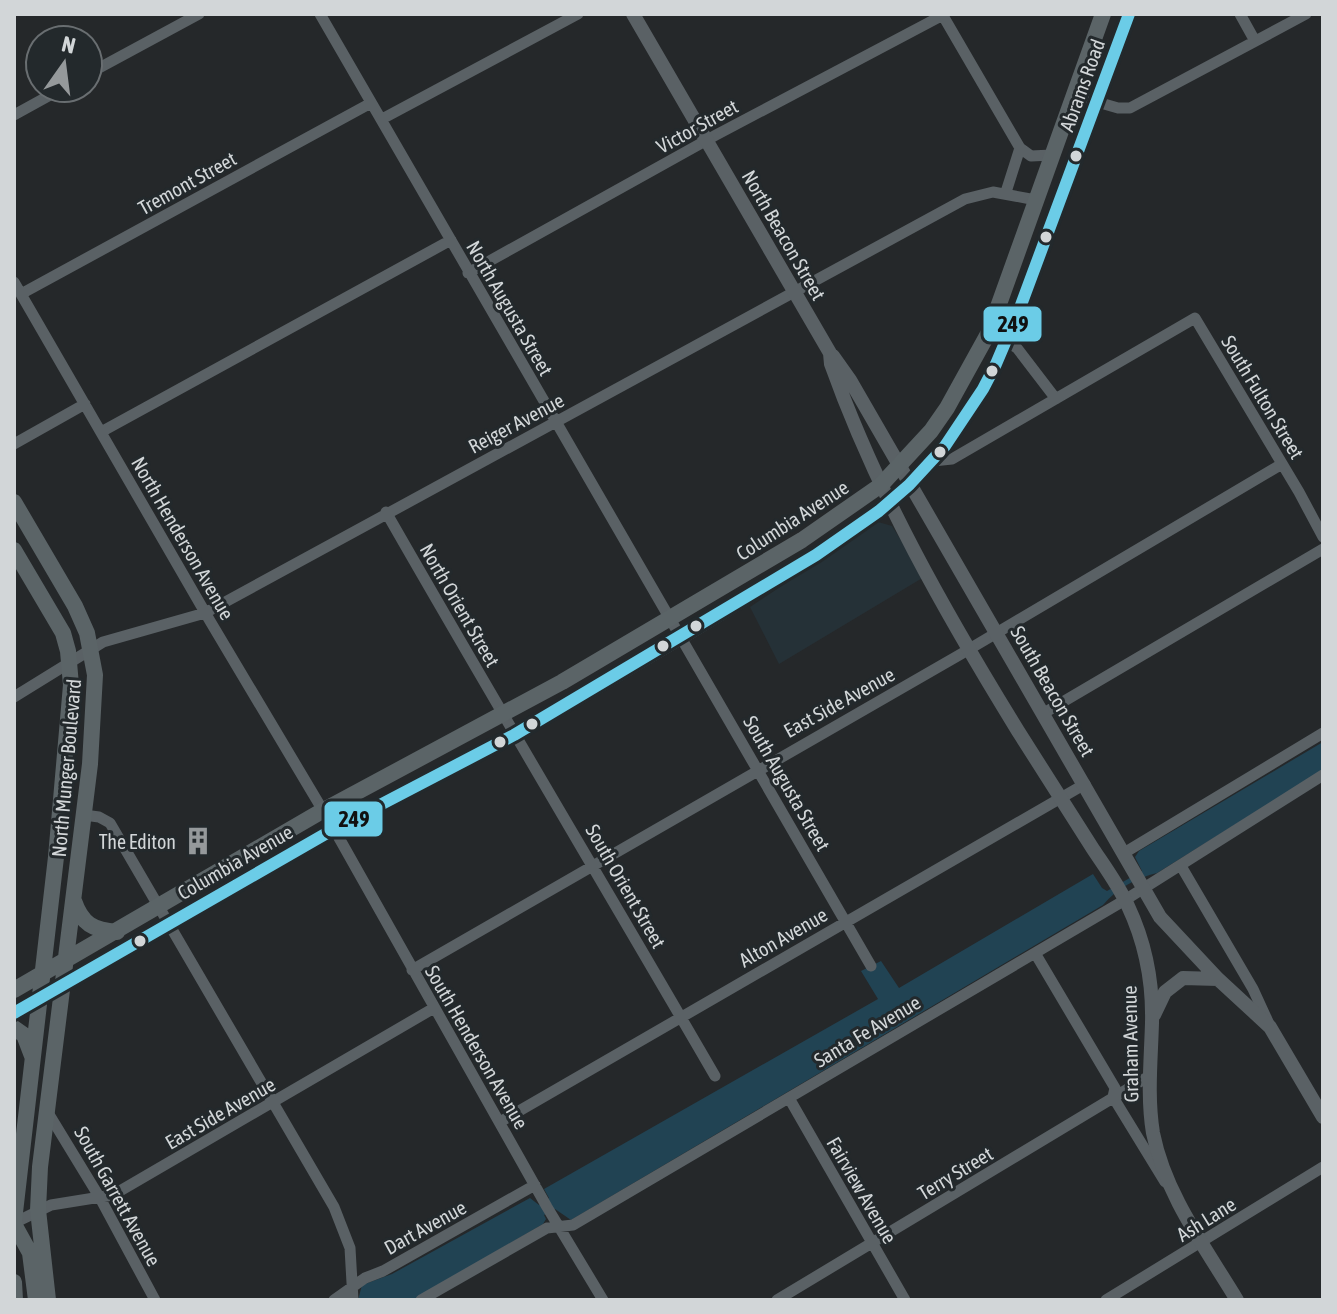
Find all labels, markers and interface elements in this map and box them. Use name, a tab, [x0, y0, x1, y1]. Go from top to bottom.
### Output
north arrow	[24, 24, 104, 104]
text: N	[59, 30, 78, 59]
street label: Abrams Road	[1055, 36, 1109, 134]
street label: Victor Street	[652, 94, 742, 158]
street label: Tremont Street	[134, 147, 240, 219]
unlabelled marker	[1068, 148, 1084, 164]
street label: North Beacon Street	[738, 166, 831, 304]
unlabelled marker	[1038, 229, 1054, 245]
street label: North Augusta Street	[462, 237, 558, 380]
line badge: 249	[982, 305, 1043, 343]
text: 249	[997, 311, 1029, 337]
street label: South Fulton Street	[1217, 331, 1309, 463]
unlabelled marker	[984, 363, 1000, 379]
street label: Reiger Avenue	[464, 388, 568, 458]
unlabelled marker	[932, 444, 948, 460]
street label: North Henderson Avenue	[127, 452, 239, 624]
street label: Columbia Avenue	[732, 475, 852, 565]
street label: North Orient Street	[415, 539, 505, 671]
unlabelled marker	[688, 618, 704, 634]
street label: South Beacon Street	[1006, 622, 1100, 760]
unlabelled marker	[655, 638, 671, 654]
street label: East Side Avenue	[780, 662, 898, 742]
street label: North Munger Boulevard	[47, 678, 85, 858]
street label: South Augusta Street	[739, 711, 835, 855]
unlabelled marker	[524, 716, 540, 732]
unlabelled marker	[492, 734, 508, 750]
line badge: 249	[323, 800, 384, 838]
text: 249	[338, 806, 370, 832]
street label: Columbia Avenue	[173, 820, 297, 904]
street label: South Orient Street	[581, 820, 671, 952]
building icon: The Editon	[183, 826, 213, 856]
place label: The Editon	[99, 830, 176, 853]
street label: Alton Avenue	[735, 903, 831, 971]
unlabelled marker	[132, 933, 148, 949]
street label: South Henderson Avenue	[421, 961, 533, 1133]
street label: Graham Avenue	[1117, 985, 1143, 1103]
street label: Santa Fe Avenue	[810, 990, 924, 1072]
street label: East Side Avenue	[161, 1072, 279, 1154]
street label: South Garrett Avenue	[70, 1122, 166, 1270]
street label: Fairview Avenue	[822, 1133, 902, 1247]
street label: Terry Street	[913, 1142, 997, 1204]
street label: Ash Lane	[1172, 1192, 1240, 1246]
street label: Dart Avenue	[380, 1195, 470, 1259]

